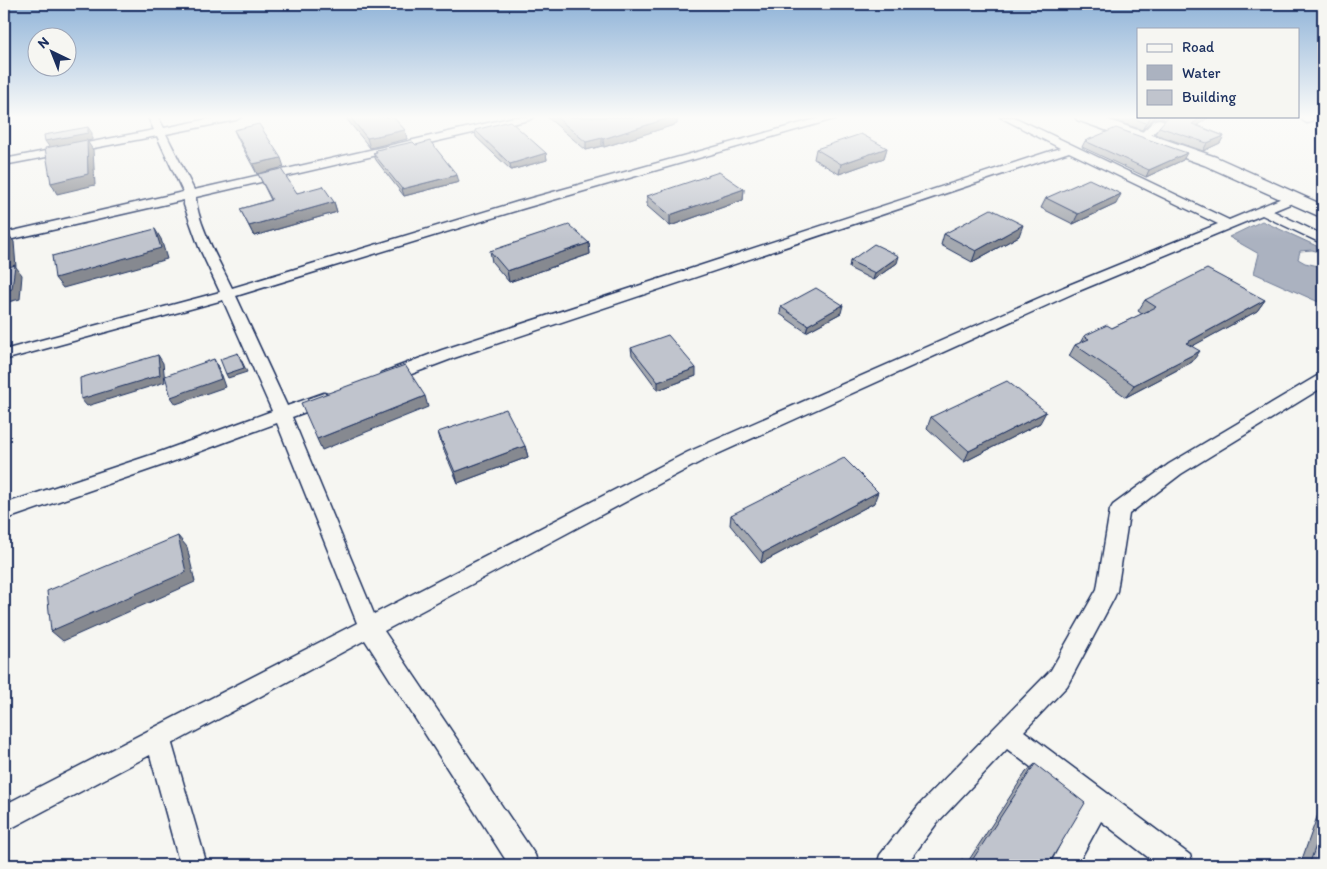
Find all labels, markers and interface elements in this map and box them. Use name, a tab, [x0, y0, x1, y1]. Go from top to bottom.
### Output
north arrow	[28, 28, 78, 78]
legend	[1137, 28, 1300, 118]
text: N	[34, 33, 53, 52]
text: Road	[1182, 38, 1215, 56]
text: Water	[1182, 64, 1221, 82]
text: Building	[1182, 88, 1236, 106]

